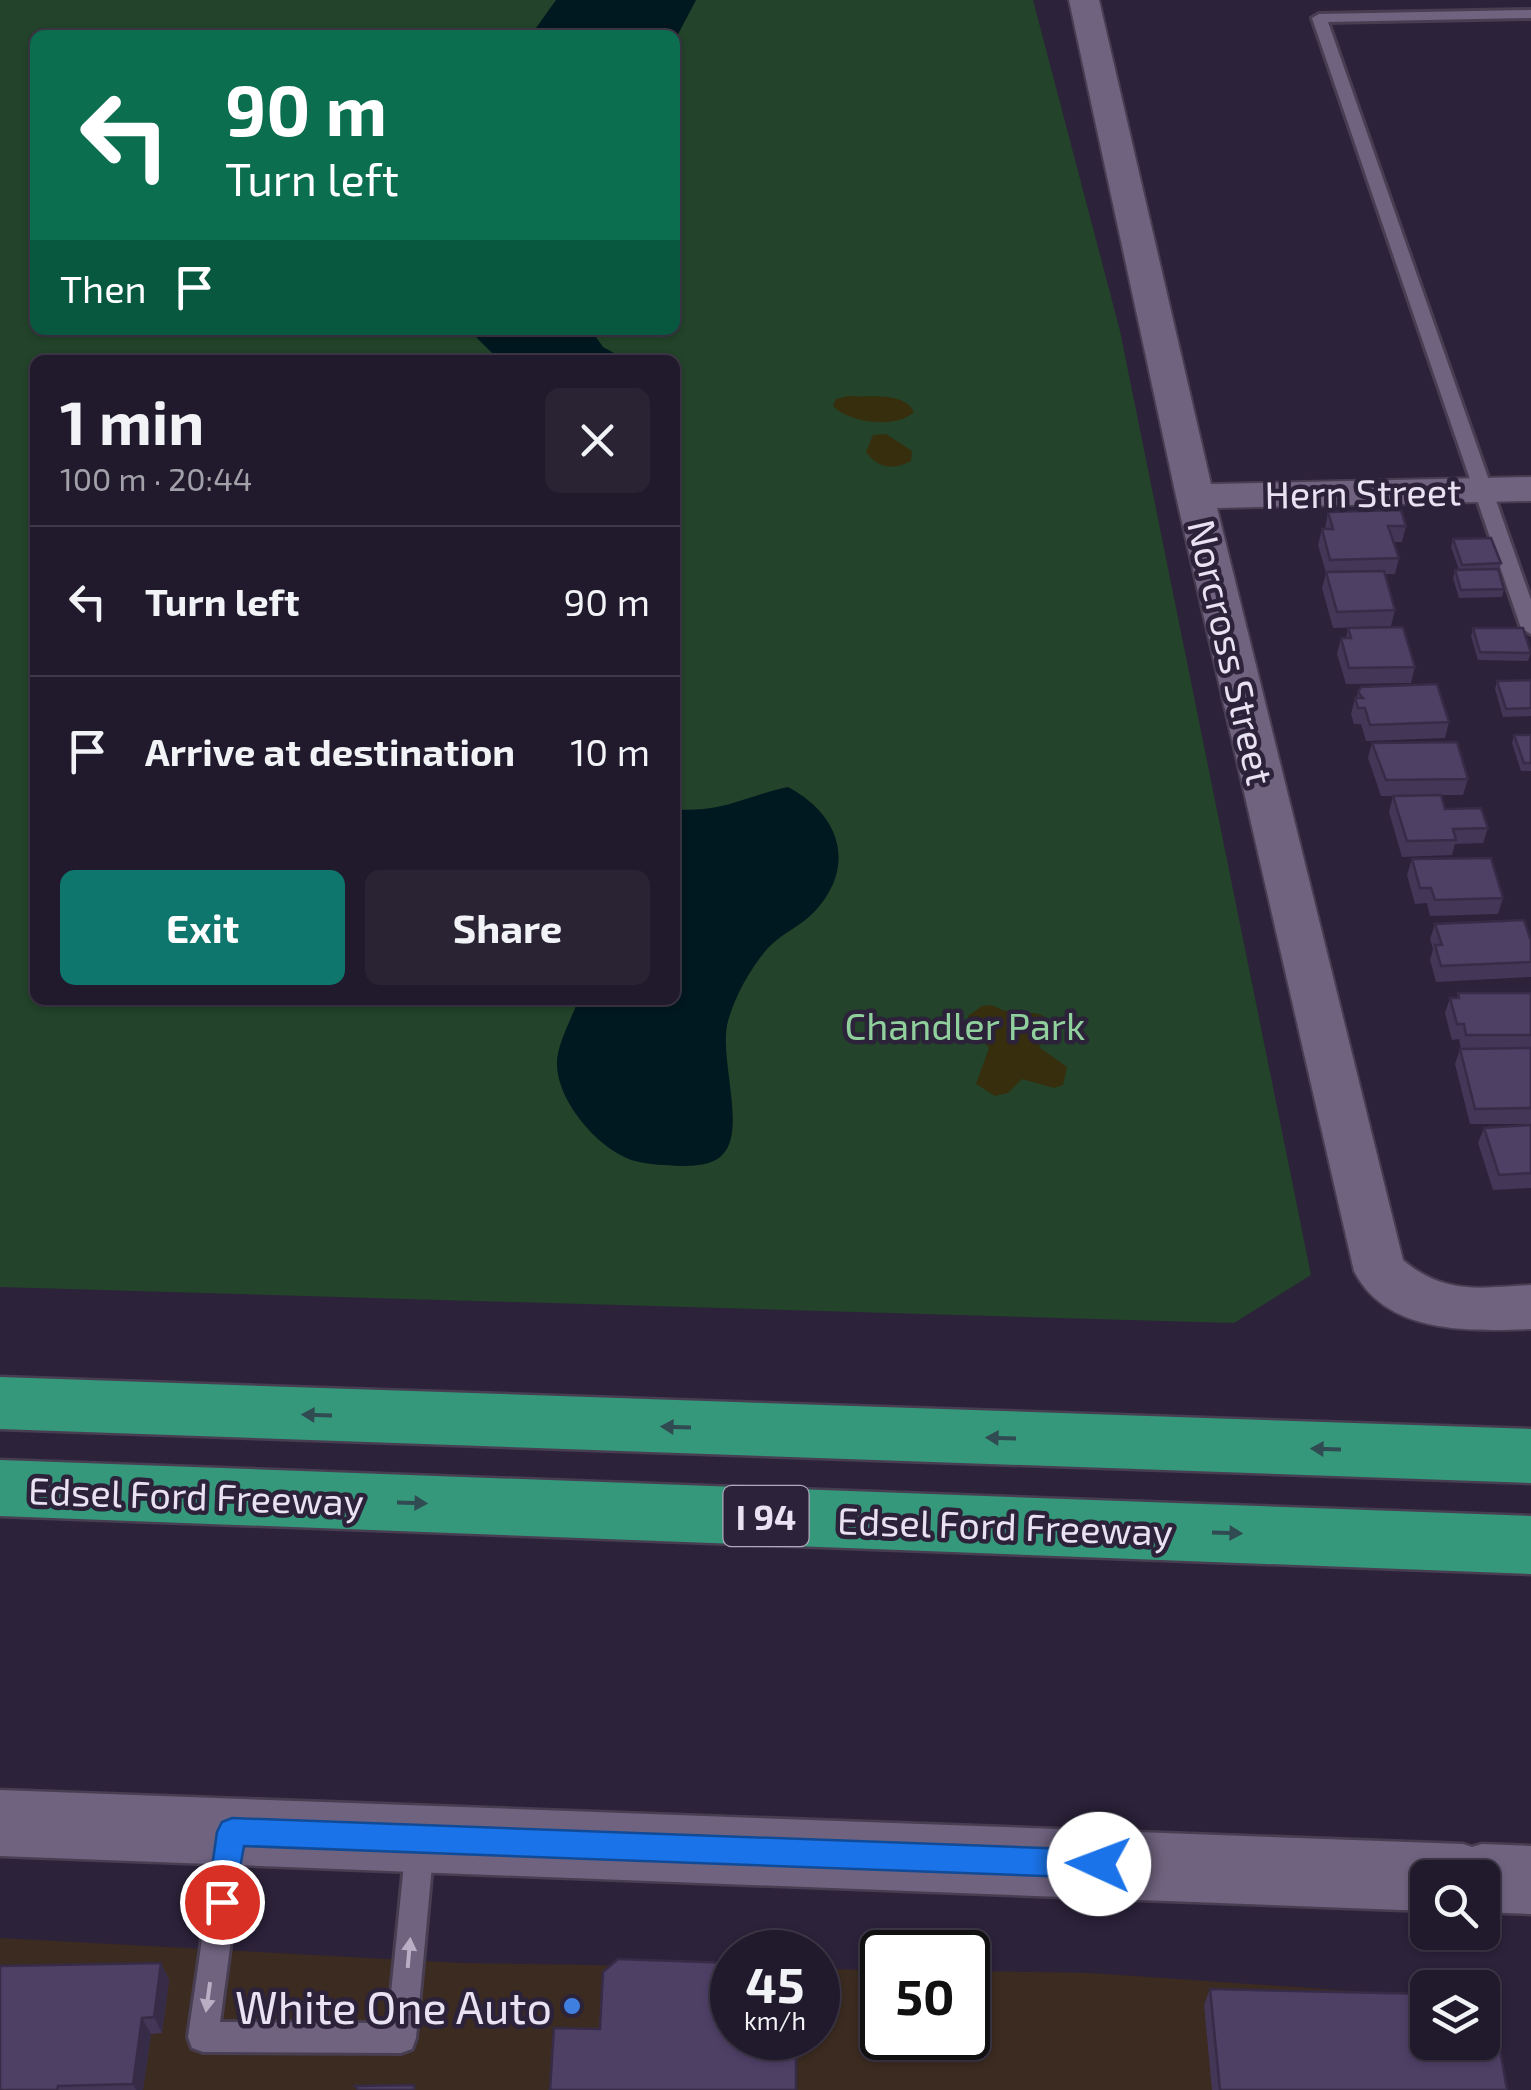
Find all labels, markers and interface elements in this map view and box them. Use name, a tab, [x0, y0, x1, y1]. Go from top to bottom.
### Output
text: 90 m	[225, 66, 387, 150]
icon: left	[60, 70, 190, 200]
text: Turn left	[225, 151, 399, 205]
icon: arrive	[167, 260, 222, 315]
text: Then	[60, 265, 147, 311]
text: 1 min	[60, 385, 204, 457]
button: close	[545, 388, 650, 493]
text: 100 m · 20:44	[60, 459, 253, 497]
street label: Hern Street	[1264, 467, 1462, 517]
street label: Norcross Street	[1179, 515, 1285, 789]
icon: left	[60, 574, 115, 629]
text: Turn left	[145, 578, 300, 624]
text: 90 m	[564, 578, 650, 624]
icon: arrive	[60, 724, 115, 779]
text: Arrive at destination	[145, 728, 515, 774]
text: 10 m	[570, 728, 650, 774]
button: Exit	[60, 870, 345, 985]
button: Share	[365, 870, 650, 985]
park label: Chandler Park	[845, 1002, 1085, 1048]
one-way arrow	[300, 1406, 332, 1422]
one-way arrow	[660, 1419, 692, 1435]
one-way arrow	[985, 1430, 1017, 1446]
one-way arrow	[1310, 1441, 1342, 1457]
street label: Edsel Ford Freeway	[27, 1466, 365, 1524]
road number: I 94	[724, 1486, 808, 1546]
one-way arrow	[397, 1495, 429, 1511]
street label: Edsel Ford Freeway	[836, 1496, 1174, 1554]
one-way arrow	[1211, 1526, 1243, 1542]
position arrow	[1047, 1812, 1151, 1916]
pin	[180, 1860, 265, 1945]
map controls	[1410, 1860, 1500, 2060]
button: search	[1410, 1860, 1500, 1950]
icon: arrive	[195, 1875, 250, 1930]
speed limit sign: 50	[860, 1930, 990, 2060]
one-way arrow	[402, 1936, 418, 1968]
text: 45	[745, 1953, 805, 2013]
button: layers	[1410, 1970, 1500, 2060]
place label: White One Auto	[235, 1979, 552, 2033]
one-way arrow	[200, 1982, 216, 2014]
marker: White One Auto	[561, 1995, 583, 2017]
text: km/h	[744, 2005, 806, 2035]

